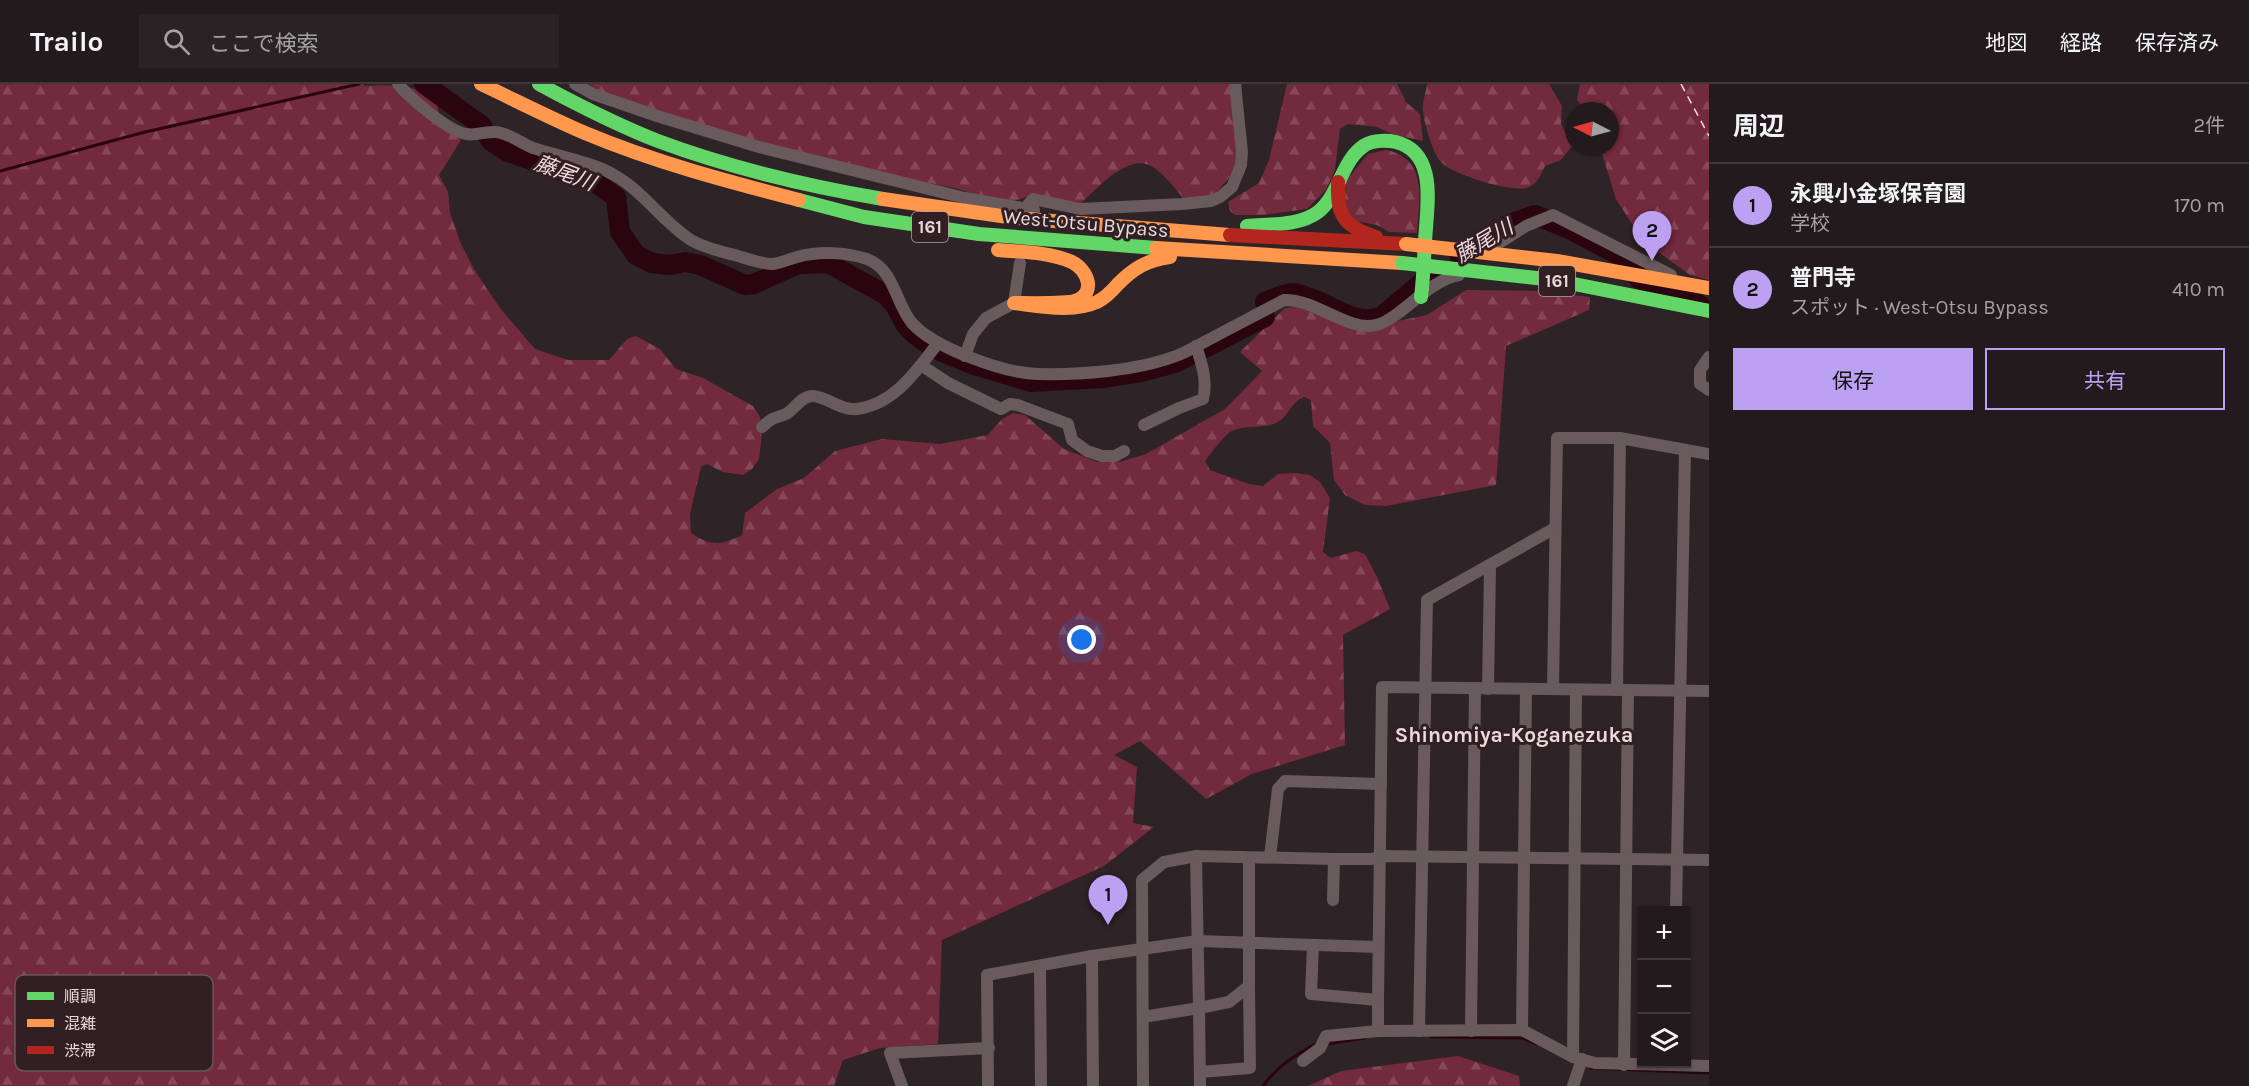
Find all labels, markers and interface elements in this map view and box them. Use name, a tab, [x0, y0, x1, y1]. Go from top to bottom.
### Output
search box	[139, 14, 559, 68]
text: Trailo	[30, 25, 103, 58]
icon: search	[160, 25, 193, 58]
text: ここで検索	[208, 31, 318, 57]
text: 地図	[1985, 31, 2027, 55]
text: 経路	[2060, 31, 2102, 55]
text: 保存済み	[2135, 31, 2219, 55]
north arrow	[1565, 102, 1619, 156]
text: 周辺	[1733, 111, 1785, 142]
text: 2件	[2193, 114, 2225, 137]
water label: 藤尾川	[531, 151, 601, 196]
text: 永興小金塚保育園	[1790, 181, 1966, 207]
text: 1	[1749, 194, 1756, 217]
text: 170 m	[2174, 194, 2225, 217]
street label: West-Otsu Bypass	[1002, 205, 1170, 242]
road number: 161	[912, 212, 948, 242]
pin: 2	[1632, 212, 1672, 261]
text: 学校	[1790, 212, 1830, 235]
water label: 藤尾川	[1451, 214, 1519, 267]
text: 普門寺	[1790, 265, 1856, 291]
road number: 161	[1539, 266, 1575, 296]
text: 2	[1746, 278, 1759, 301]
text: 410 m	[2172, 278, 2225, 301]
text: スポット · West-Otsu Bypass	[1790, 296, 2049, 319]
button: 保存	[1733, 348, 1973, 410]
button: 共有	[1985, 348, 2225, 410]
your location	[1067, 625, 1096, 654]
district label: Shinomiya-Koganezuka	[1395, 723, 1633, 747]
pin: 1	[1088, 876, 1128, 925]
map controls	[1637, 906, 1691, 1068]
button: +	[1637, 906, 1691, 960]
button: −	[1637, 960, 1691, 1014]
legend	[15, 975, 213, 1071]
text: 順調	[64, 987, 96, 1006]
text: 混雑	[64, 1014, 96, 1033]
button: layers	[1637, 1014, 1691, 1068]
text: 渋滞	[64, 1041, 96, 1060]

